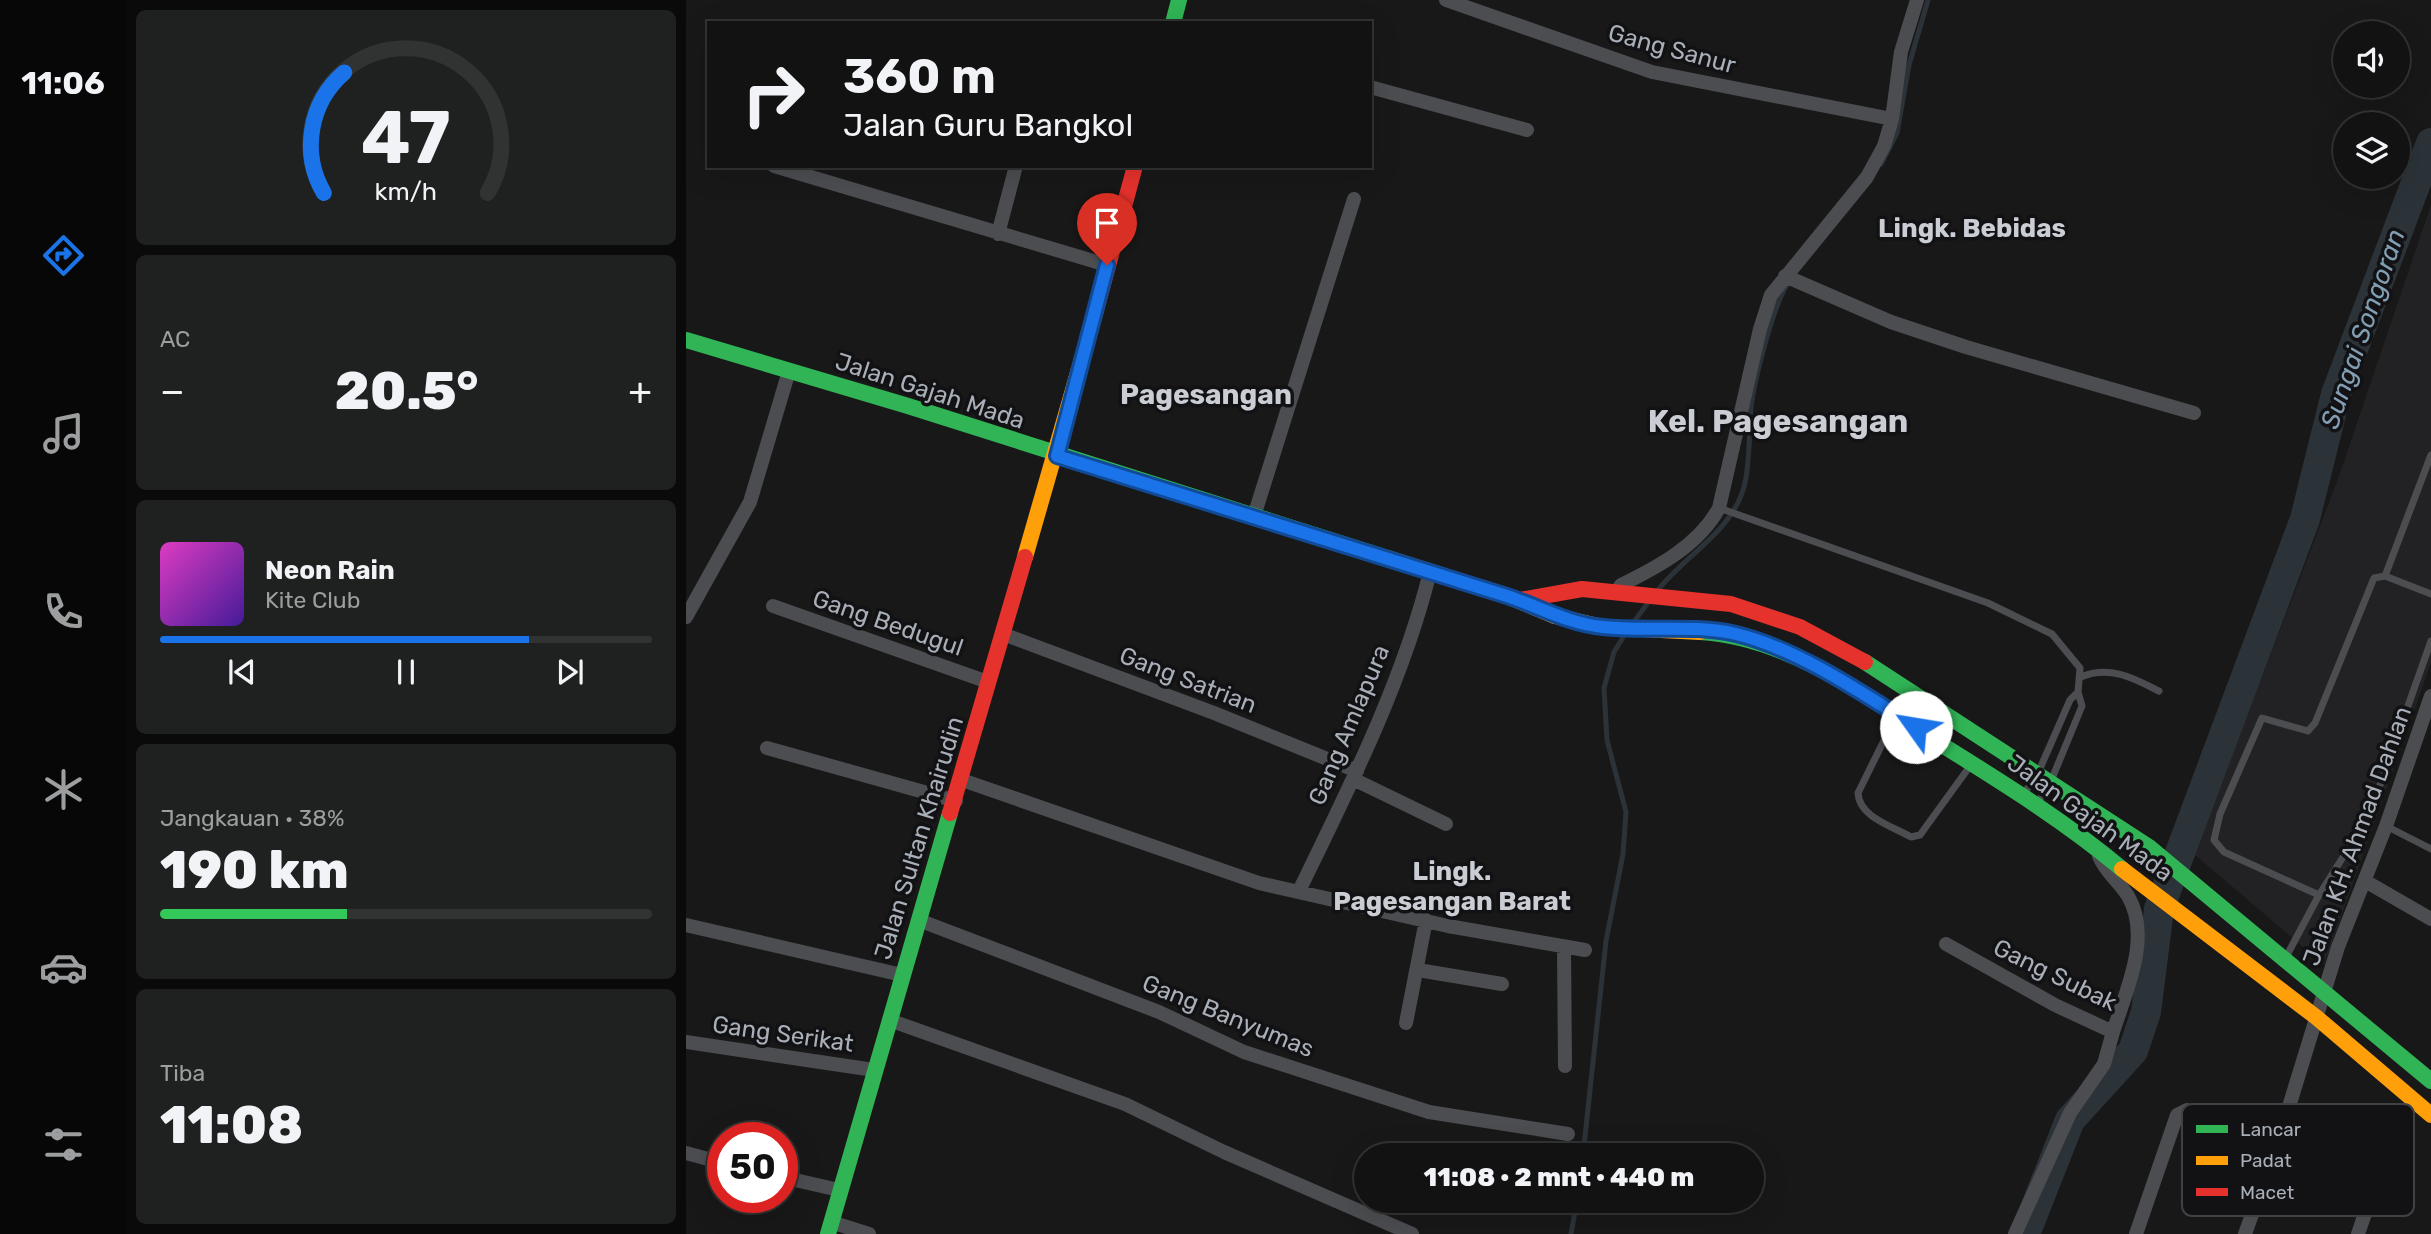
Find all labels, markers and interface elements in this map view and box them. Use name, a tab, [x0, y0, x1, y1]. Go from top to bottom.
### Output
street label: Gang Sanur	[1605, 19, 1739, 79]
map controls	[2333, 21, 2410, 189]
button: sound	[2333, 21, 2410, 98]
text: 360 m	[843, 47, 996, 105]
icon: right	[728, 49, 819, 140]
text: 11:06	[21, 64, 105, 102]
text: 47	[361, 96, 451, 182]
text: Jalan Guru Bangkol	[843, 106, 1133, 144]
button: layers	[2333, 112, 2410, 189]
text: km/h	[375, 177, 437, 206]
pin	[1077, 193, 1137, 265]
icon: arrive	[1088, 204, 1126, 242]
district label: Lingk. Bebidas	[1878, 213, 2066, 244]
water label: Sungai Songoran	[2314, 225, 2412, 433]
icon: directions	[39, 231, 88, 280]
text: AC	[160, 325, 190, 353]
street label: Jalan Gajah Mada	[832, 347, 1028, 435]
text: 20.5°	[335, 360, 478, 422]
text: −	[160, 368, 185, 414]
text: +	[628, 368, 652, 414]
district label: Pagesangan	[1120, 378, 1292, 411]
district label: Kel. Pagesangan	[1648, 402, 1908, 440]
icon: music	[39, 409, 88, 458]
text: Neon Rain	[265, 555, 395, 586]
street label: Gang Bedugul	[809, 584, 967, 662]
text: Kite Club	[265, 586, 360, 614]
icon: phone	[39, 587, 88, 636]
street label: Gang Satrian	[1116, 641, 1260, 719]
street label: Gang Amlapura	[1303, 641, 1395, 809]
icon: previous	[223, 653, 261, 691]
icon: pause	[387, 653, 425, 691]
icon: next	[551, 653, 589, 691]
position arrow	[1879, 690, 1953, 764]
street label: Jalan KH. Ahmad Dahlan	[2297, 702, 2417, 970]
street label: Jalan Sultan Khairudin	[869, 713, 969, 963]
street label: Jalan Gajah Mada	[2002, 749, 2178, 887]
icon: climate	[39, 765, 88, 814]
text: Jangkauan · 38%	[160, 804, 344, 832]
text: 190 km	[160, 839, 349, 901]
district label: Lingk. Pagesangan Barat	[1333, 856, 1571, 917]
street label: Gang Subak	[1989, 933, 2122, 1017]
icon: car	[39, 943, 88, 992]
street label: Gang Banyumas	[1138, 969, 1318, 1063]
street label: Gang Serikat	[711, 1010, 855, 1058]
text: Tiba	[160, 1059, 205, 1087]
text: 11:08	[160, 1094, 303, 1156]
legend	[2182, 1104, 2414, 1216]
text: Lancar	[2240, 1118, 2302, 1141]
icon: filters	[39, 1120, 88, 1169]
speed limit sign: 50	[707, 1122, 798, 1213]
text: Padat	[2240, 1149, 2292, 1172]
text: 11:08 · 2 mnt · 440 m	[1424, 1162, 1694, 1193]
text: Macet	[2240, 1181, 2295, 1204]

